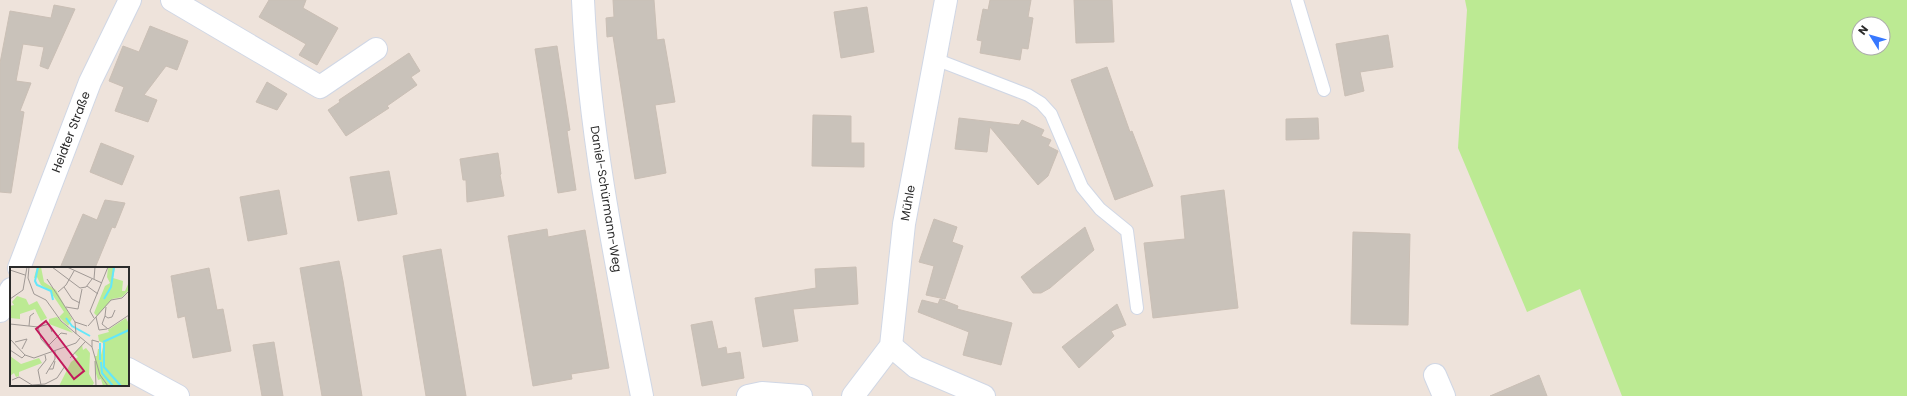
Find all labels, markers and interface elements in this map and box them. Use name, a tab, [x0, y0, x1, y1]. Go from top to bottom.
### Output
north arrow	[1851, 16, 1891, 56]
text: N	[1854, 22, 1872, 38]
street label: Heidter Straße	[47, 89, 94, 175]
street label: Daniel-Schürmann-Weg	[587, 124, 626, 273]
street label: Mühle	[896, 184, 919, 222]
inset map	[10, 267, 129, 386]

